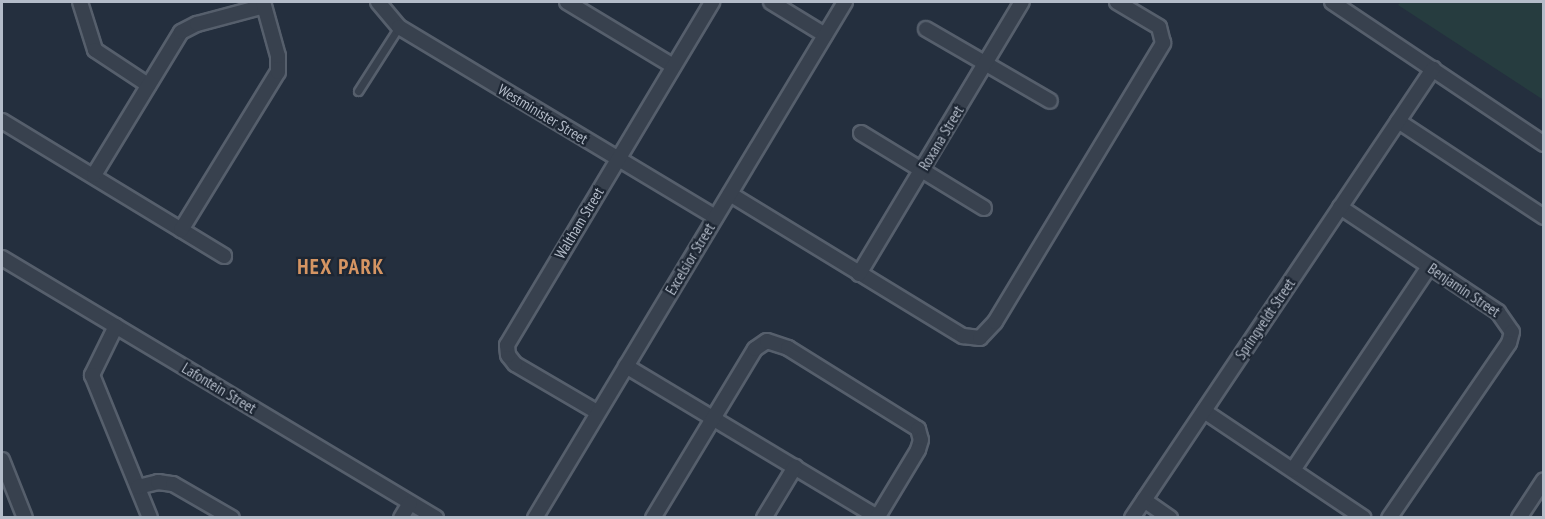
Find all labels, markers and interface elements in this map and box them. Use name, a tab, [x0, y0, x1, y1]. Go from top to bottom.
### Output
street label: Westminister Street	[495, 80, 591, 148]
street label: Roxana Street	[915, 103, 967, 173]
street label: Waltham Street	[551, 184, 607, 262]
street label: Excelsior Street	[662, 220, 718, 298]
district label: HEX PARK	[297, 254, 385, 280]
street label: Benjamin Street	[1425, 259, 1503, 321]
street label: Springveldt Street	[1231, 275, 1299, 363]
street label: Lafontein Street	[179, 359, 259, 417]

